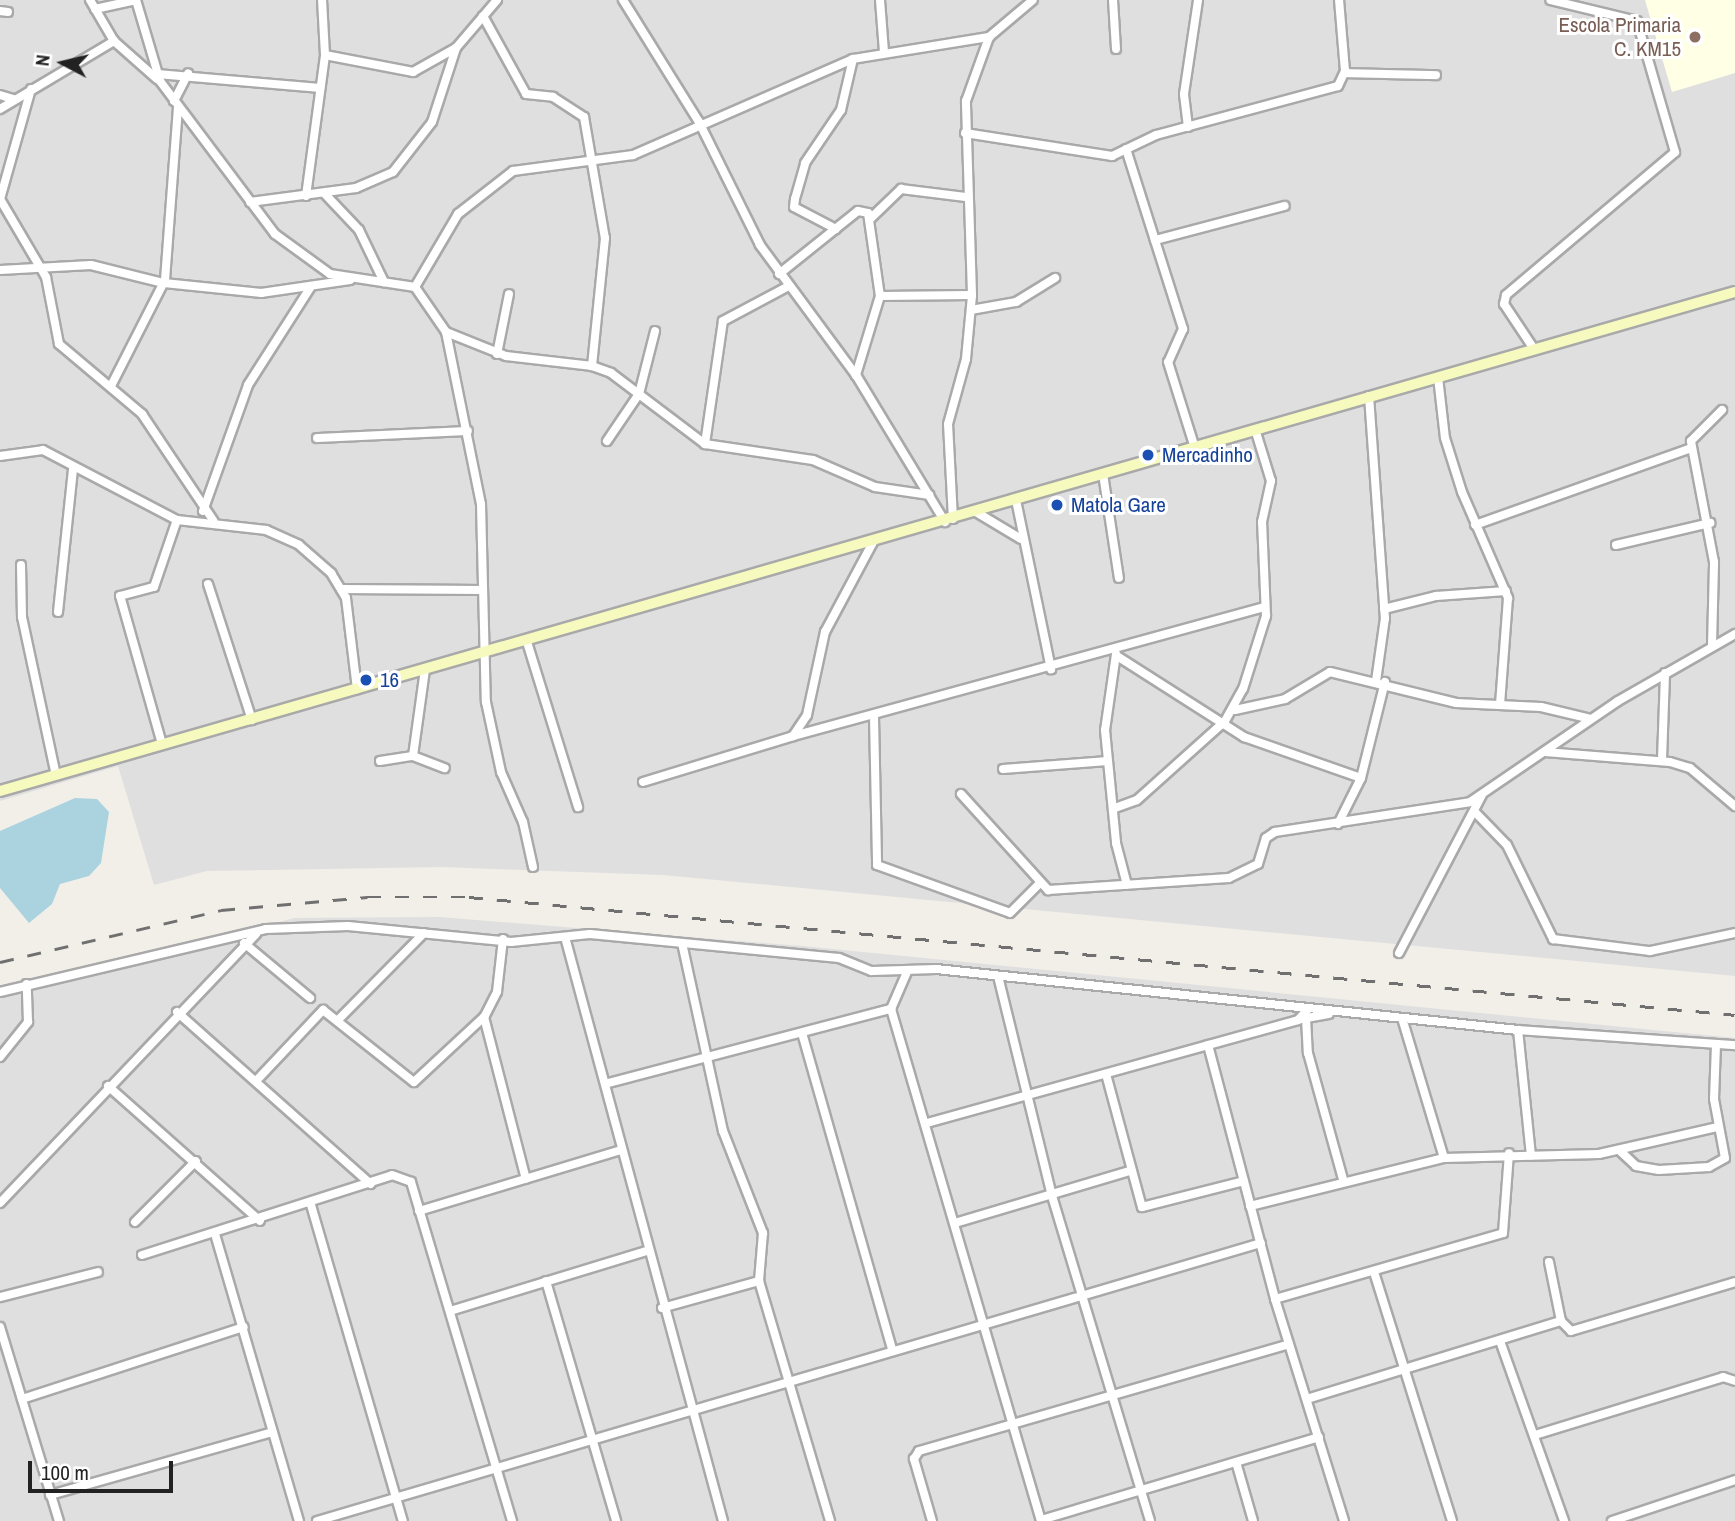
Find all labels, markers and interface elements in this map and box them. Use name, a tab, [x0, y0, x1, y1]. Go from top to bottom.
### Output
place label: Escola Primaria C. KM15	[1559, 12, 1681, 62]
north arrow	[28, 28, 98, 98]
marker: Escola Primaria C. KM15	[1687, 29, 1703, 45]
text: N	[29, 53, 56, 68]
place label: Mercadinho	[1162, 442, 1253, 468]
marker: Mercadinho	[1140, 447, 1156, 463]
place label: Matola Gare	[1071, 492, 1166, 518]
marker: Matola Gare	[1049, 497, 1065, 513]
place label: 16	[380, 667, 399, 693]
marker: 16	[358, 672, 374, 688]
scale bar	[32, 1448, 177, 1492]
text: 100 m	[41, 1458, 89, 1487]

